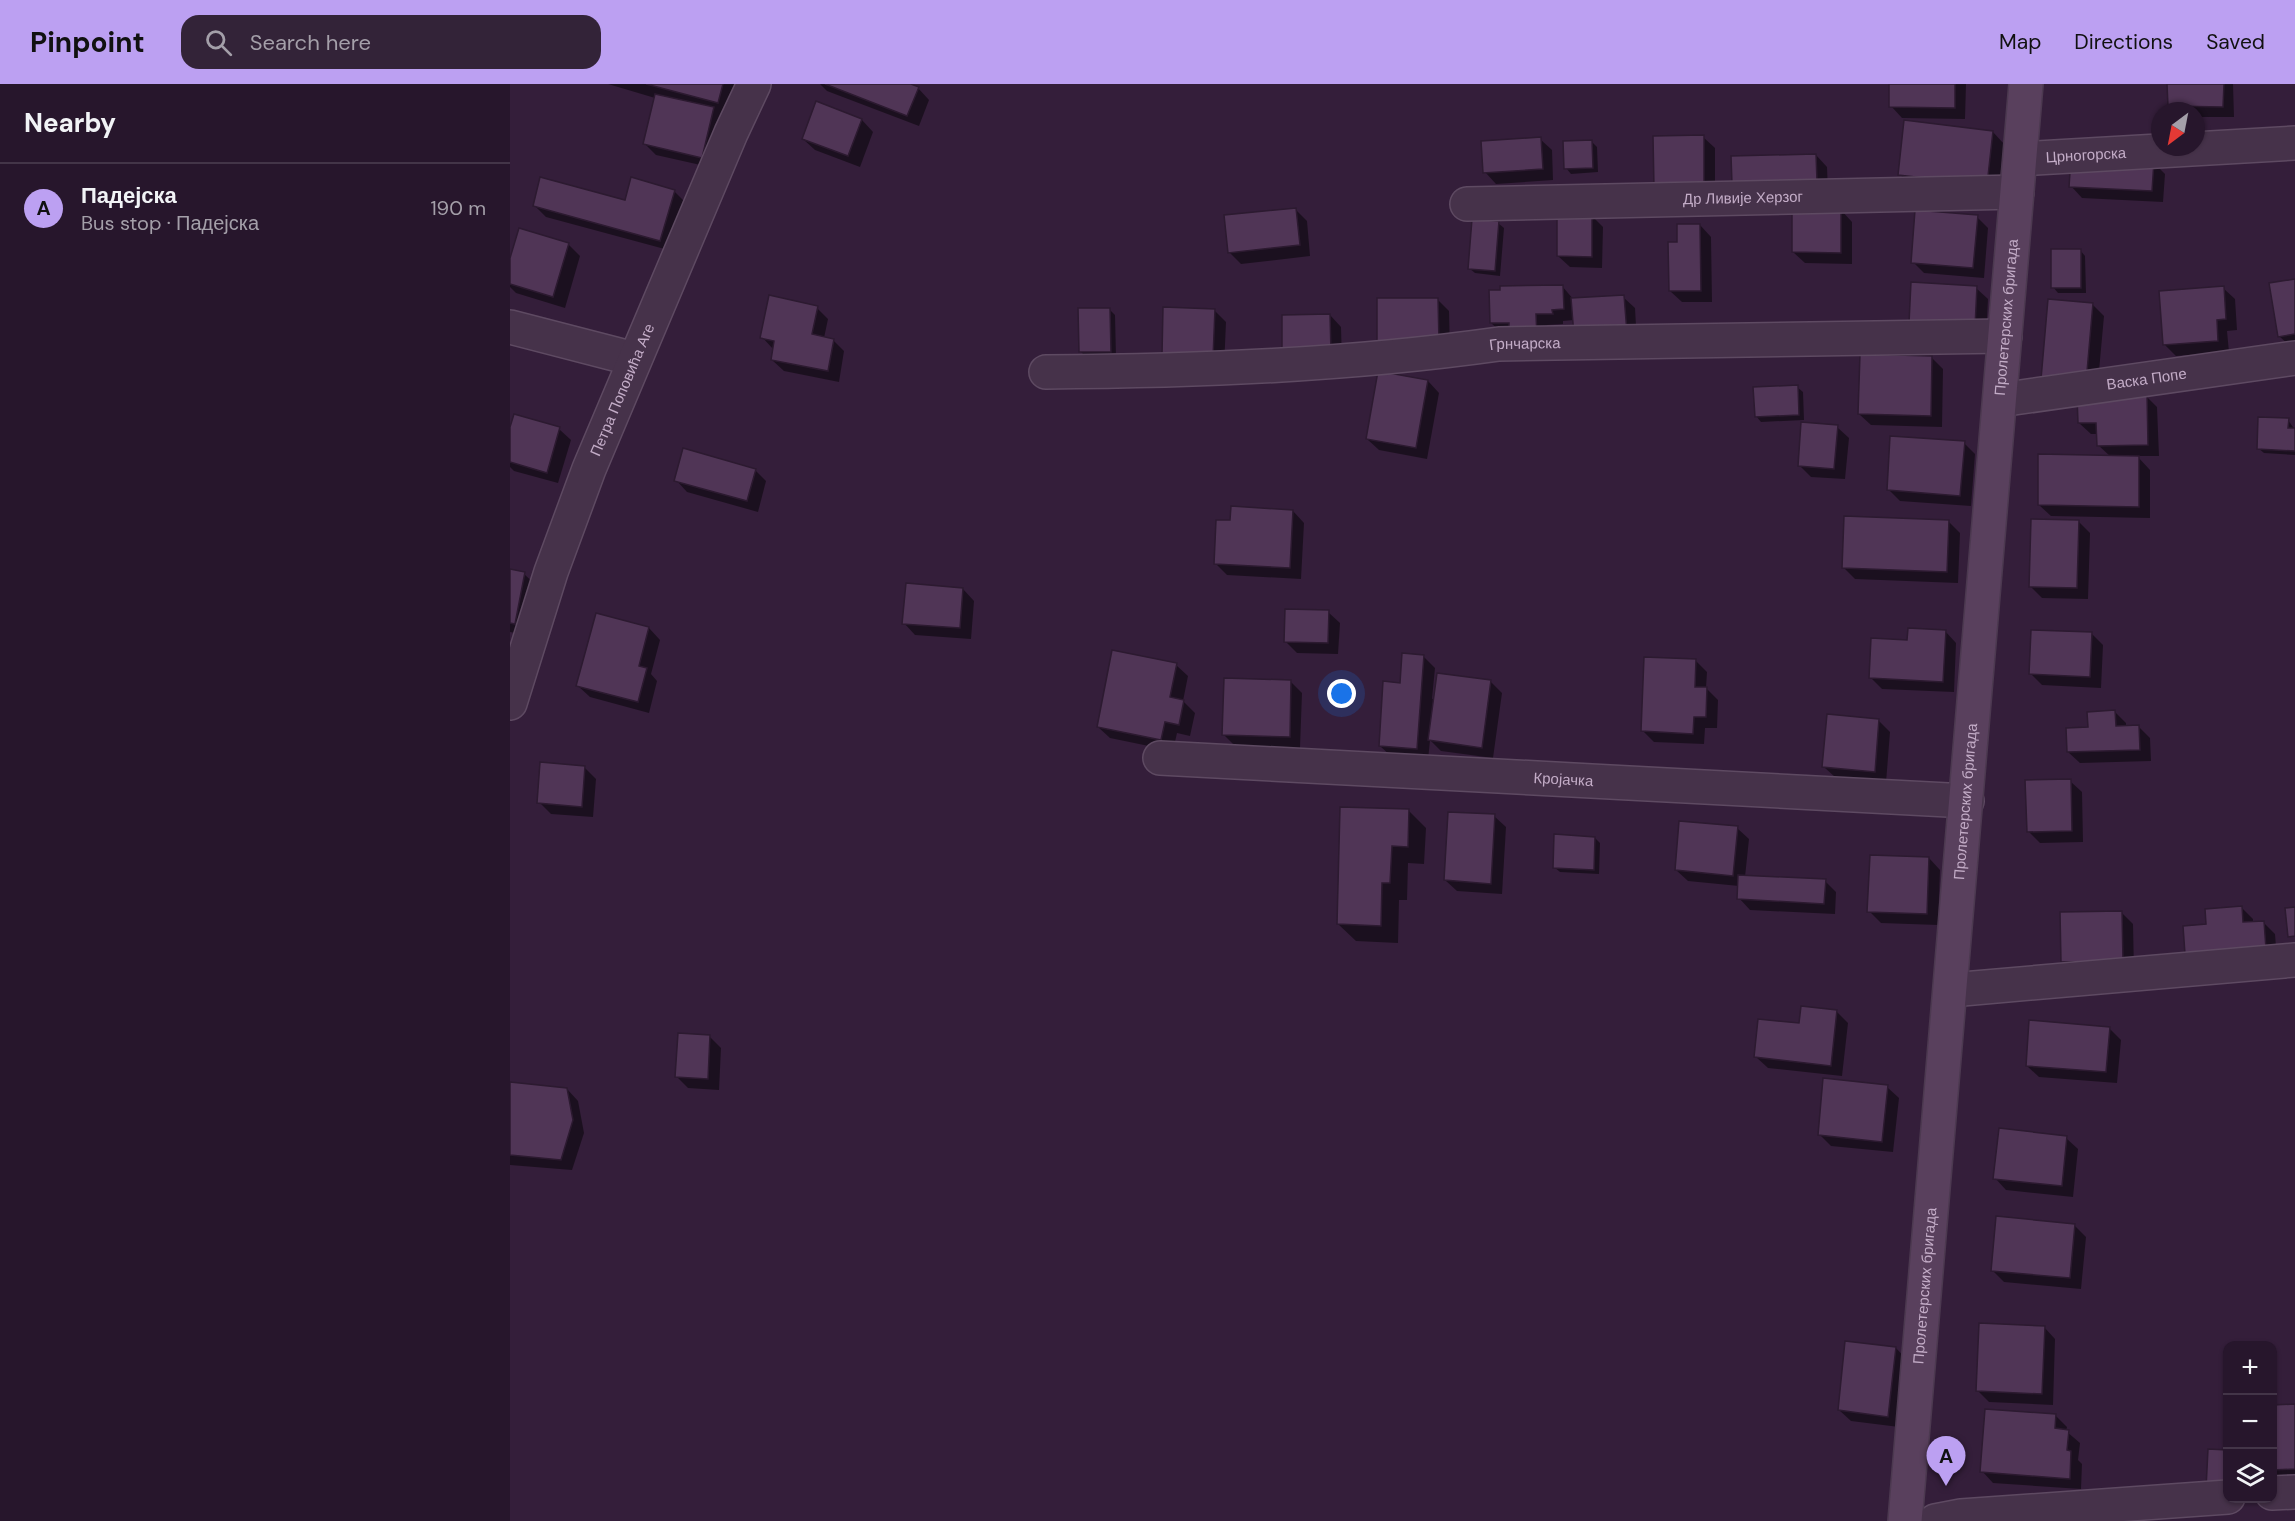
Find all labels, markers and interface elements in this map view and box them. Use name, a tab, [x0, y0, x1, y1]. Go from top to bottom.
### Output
search box	[181, 15, 601, 69]
text: Pinpoint	[30, 24, 145, 61]
icon: search	[202, 26, 235, 59]
text: Search here	[250, 28, 371, 57]
text: Map	[1999, 28, 2041, 56]
text: Directions	[2074, 28, 2173, 56]
text: Saved	[2206, 28, 2265, 56]
north arrow	[2151, 102, 2205, 156]
text: Nearby	[24, 106, 116, 140]
street label: Црногорска	[2045, 143, 2127, 167]
text: Падејска	[81, 181, 177, 210]
street label: Др Ливије Херзог	[1683, 187, 1804, 209]
text: A	[36, 195, 51, 221]
text: 190 m	[430, 195, 486, 221]
text: Bus stop · Падејска	[81, 210, 259, 236]
street label: Пролетерских бригада	[1990, 238, 2023, 396]
street label: Петра Поповића Аге	[586, 320, 659, 459]
street label: Грнчарска	[1488, 333, 1561, 355]
street label: Васка Попе	[2105, 364, 2188, 395]
your location	[1327, 679, 1356, 708]
street label: Пролетерских бригада	[1949, 722, 1982, 881]
street label: Кројачка	[1533, 768, 1595, 791]
street label: Пролетерских бригада	[1908, 1206, 1941, 1365]
map controls	[2223, 1341, 2277, 1503]
button: +	[2223, 1341, 2277, 1395]
button: −	[2223, 1395, 2277, 1449]
pin: A	[1926, 1436, 1966, 1486]
button: layers	[2223, 1449, 2277, 1503]

